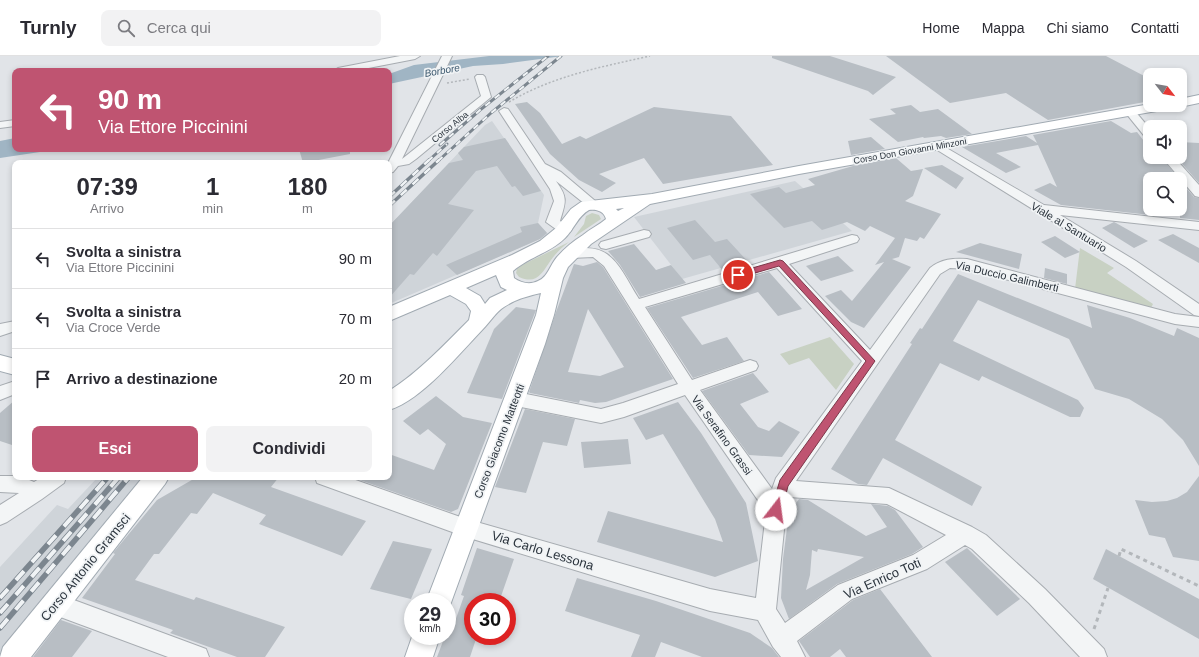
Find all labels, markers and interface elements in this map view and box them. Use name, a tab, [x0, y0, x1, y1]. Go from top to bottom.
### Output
search box	[101, 10, 381, 46]
text: Turnly	[20, 17, 77, 38]
icon: search	[115, 17, 137, 39]
text: Cerca qui	[147, 19, 211, 36]
text: Home	[922, 20, 960, 36]
text: Mappa	[982, 20, 1025, 36]
text: Chi siamo	[1047, 20, 1109, 36]
text: Contatti	[1131, 20, 1179, 36]
water label: Borbore	[424, 62, 461, 79]
north arrow	[1143, 68, 1187, 112]
map controls	[1143, 68, 1187, 216]
icon: left	[32, 84, 84, 136]
text: 90 m	[98, 84, 162, 115]
street label: Corso Alba	[430, 109, 470, 145]
text: Via Ettore Piccinini	[98, 117, 248, 137]
button: sound	[1143, 120, 1187, 164]
street label: Corso Don Giovanni Minzoni	[853, 136, 967, 166]
button: search	[1143, 172, 1187, 216]
text: 07:39	[76, 173, 138, 200]
text: 1	[206, 173, 219, 200]
text: 180	[288, 173, 328, 200]
street label: Viale al Santuario	[1029, 200, 1109, 254]
text: Arrivo	[90, 201, 124, 216]
text: min	[202, 201, 223, 216]
text: m	[302, 201, 313, 216]
text: Svolta a sinistra	[66, 243, 181, 260]
icon: left	[32, 248, 54, 270]
text: 90 m	[339, 250, 372, 267]
pin	[721, 258, 755, 292]
street label: Via Duccio Galimberti	[954, 258, 1060, 294]
text: Via Ettore Piccinini	[66, 260, 174, 275]
icon: arrive	[727, 264, 749, 286]
text: Svolta a sinistra	[66, 303, 181, 320]
icon: left	[32, 308, 54, 330]
text: 70 m	[339, 310, 372, 327]
text: Via Croce Verde	[66, 320, 160, 335]
icon: arrive	[32, 368, 54, 390]
text: Arrivo a destinazione	[66, 370, 218, 387]
text: 20 m	[339, 370, 372, 387]
street label: Corso Giacomo Matteotti	[472, 382, 526, 500]
street label: Via Serafino Grassi	[689, 393, 755, 477]
button: Esci	[32, 426, 198, 472]
button: Condividi	[206, 426, 372, 472]
position arrow	[755, 489, 797, 531]
street label: Corso Antonio Gramsci	[37, 511, 133, 624]
street label: Via Carlo Lessona	[490, 528, 596, 573]
street label: Via Enrico Toti	[841, 555, 923, 602]
speed limit sign: 30	[464, 593, 516, 645]
text: 29	[419, 603, 441, 625]
text: km/h	[419, 623, 441, 634]

